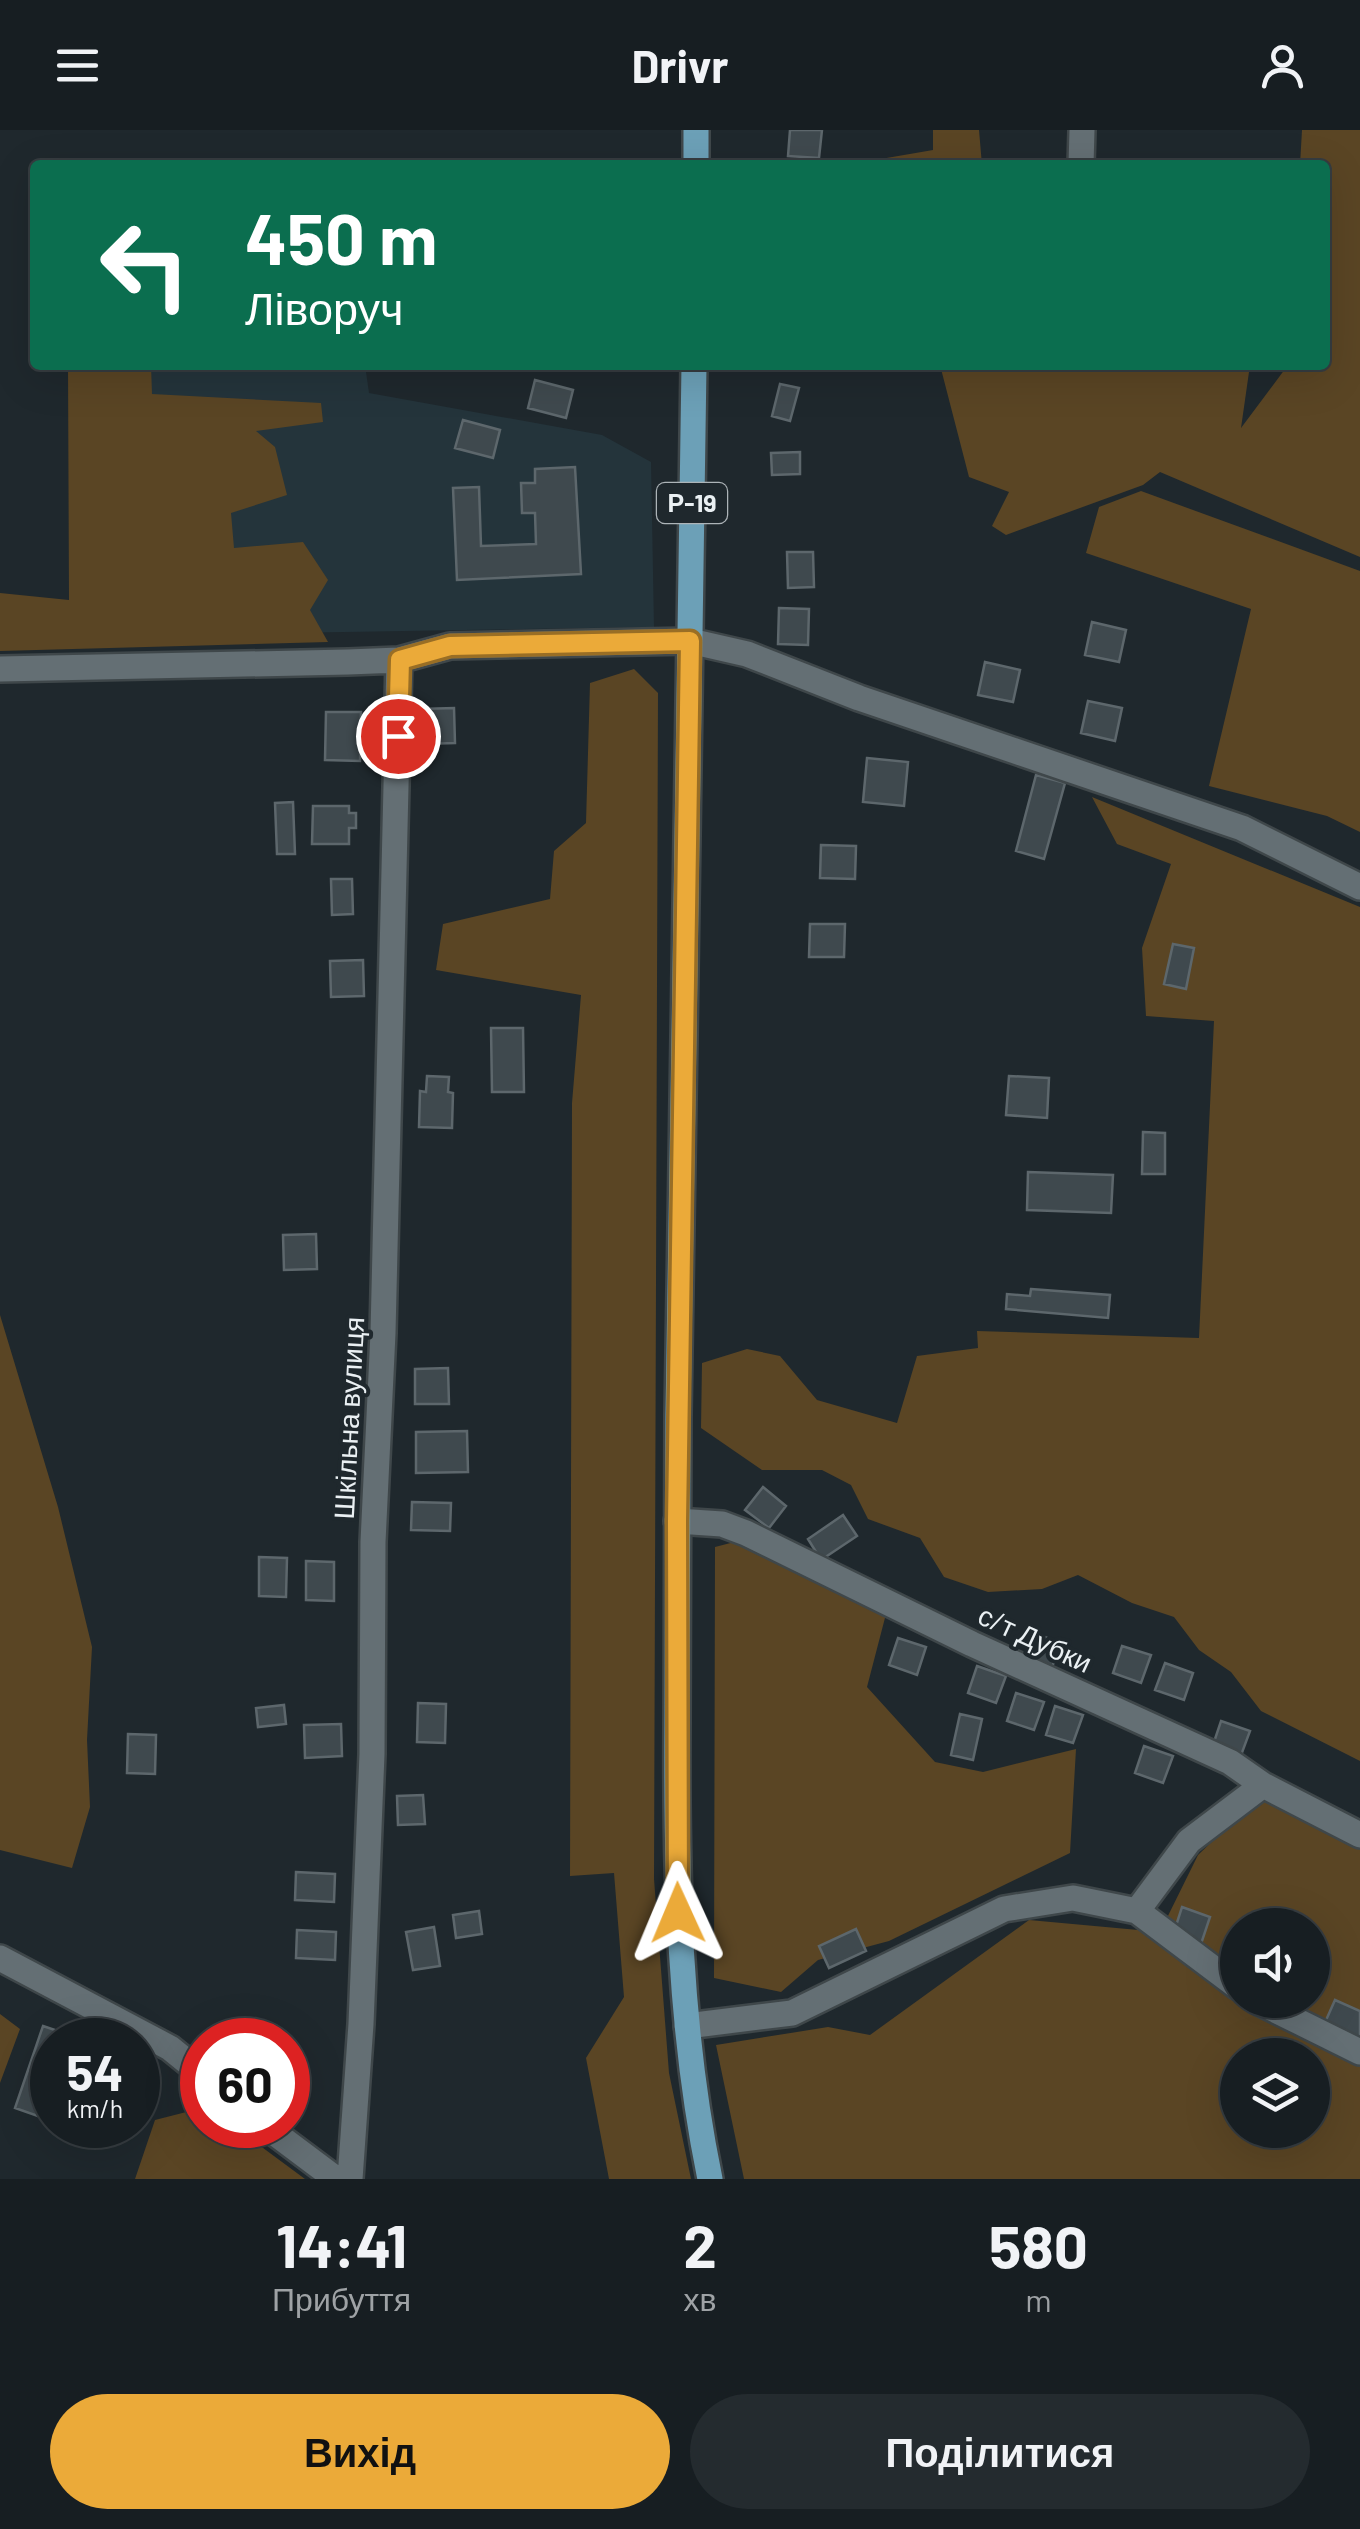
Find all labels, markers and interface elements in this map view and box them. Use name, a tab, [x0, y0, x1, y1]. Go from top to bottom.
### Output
icon: menu	[50, 38, 105, 93]
text: Drivr	[631, 38, 729, 92]
icon: person	[1255, 38, 1310, 93]
text: 450 m	[245, 195, 437, 279]
icon: left	[80, 200, 210, 330]
text: Ліворуч	[245, 280, 403, 334]
road number: Р-19	[657, 483, 727, 523]
pin	[356, 694, 441, 779]
icon: arrive	[371, 709, 426, 764]
street label: Шкільна вулиця	[326, 1316, 370, 1520]
street label: с/т Дубки	[973, 1597, 1098, 1679]
position arrow	[626, 1861, 730, 1965]
map controls	[1220, 1908, 1330, 2148]
button: sound	[1220, 1908, 1330, 2018]
speed limit sign: 60	[180, 2018, 310, 2148]
button: layers	[1220, 2038, 1330, 2148]
text: 54	[66, 2041, 124, 2101]
text: km/h	[67, 2093, 123, 2123]
text: 14:41	[276, 2208, 407, 2280]
text: 2	[683, 2208, 717, 2280]
text: 580	[989, 2209, 1088, 2281]
text: Прибуття	[272, 2279, 411, 2317]
text: хв	[683, 2279, 716, 2317]
text: m	[1025, 2280, 1052, 2318]
button: Вихід	[50, 2394, 670, 2509]
button: Поділитися	[690, 2394, 1310, 2509]

